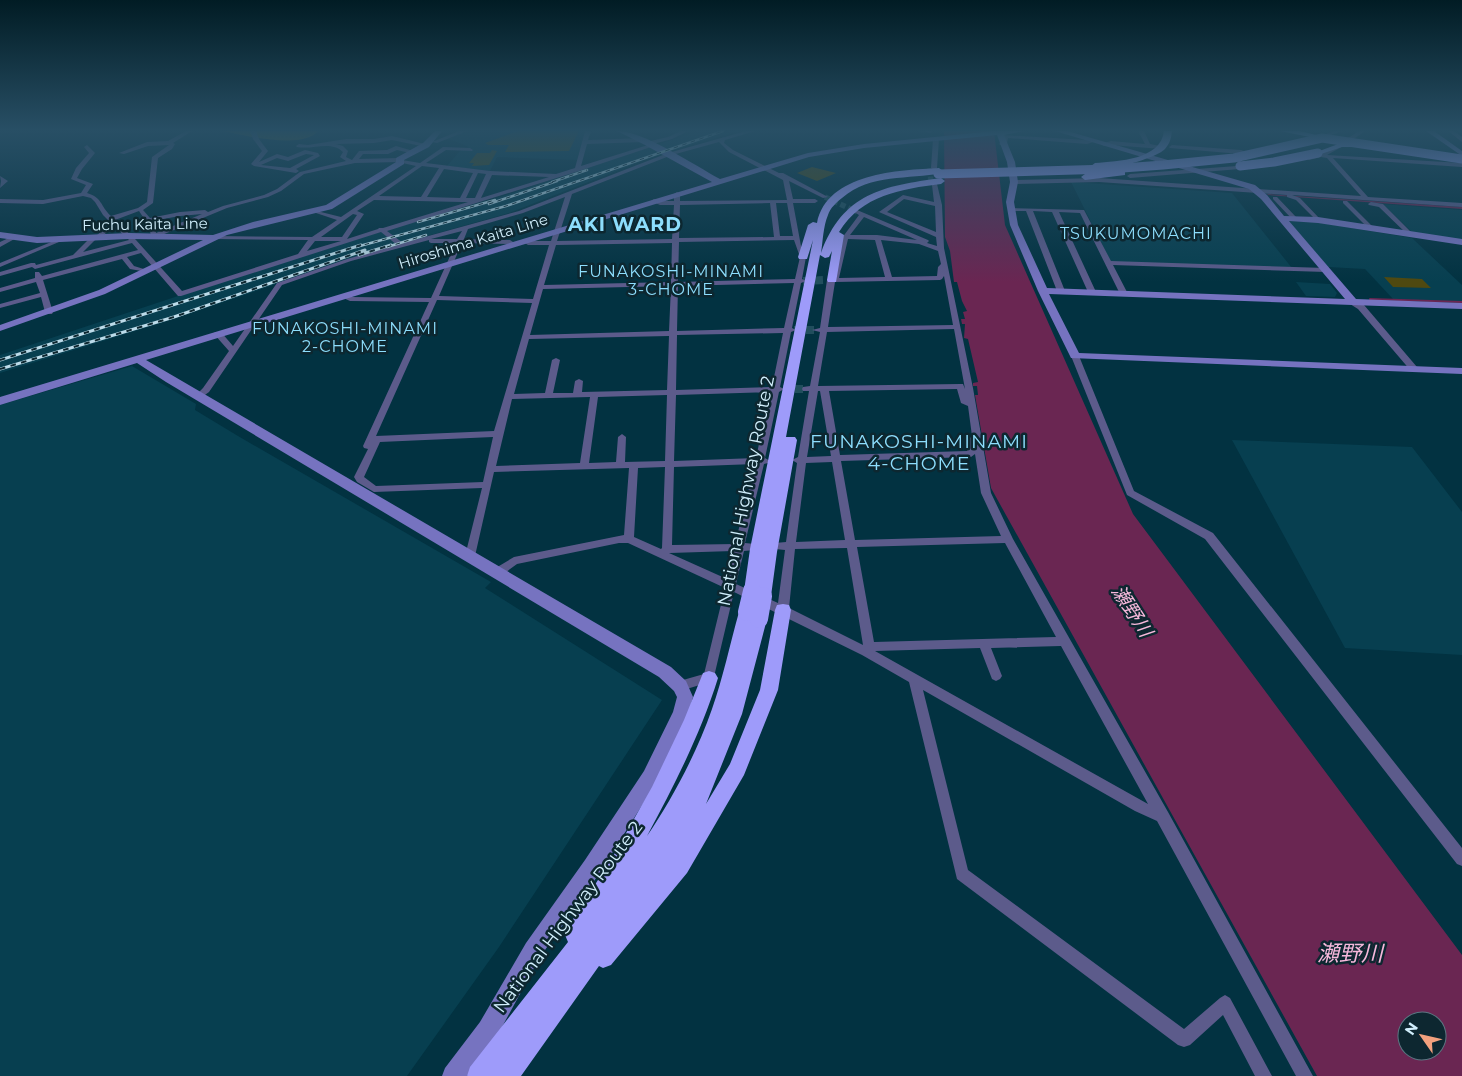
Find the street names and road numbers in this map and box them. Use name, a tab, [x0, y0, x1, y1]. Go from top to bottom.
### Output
street label: Hiroshima Kaita Line	[396, 209, 550, 273]
street label: Fuchu Kaita Line	[82, 213, 208, 235]
street label: National Highway Route 2	[713, 374, 779, 608]
street label: National Highway Route 2	[489, 817, 647, 1017]

